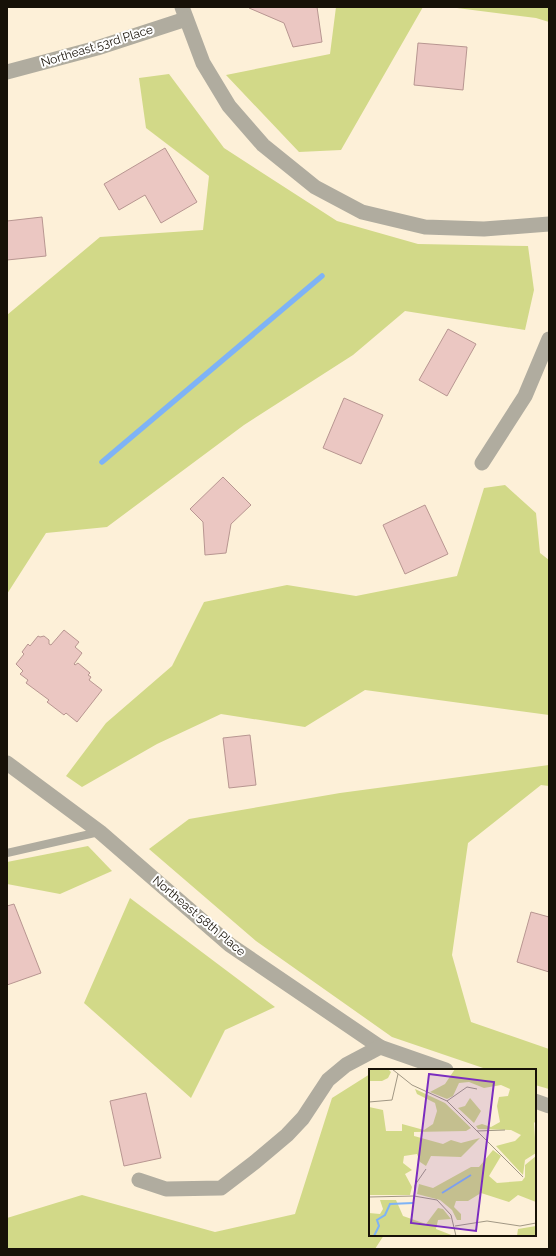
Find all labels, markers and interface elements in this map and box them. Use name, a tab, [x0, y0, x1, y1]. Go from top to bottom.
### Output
street label: Northeast 53rd Place	[39, 22, 155, 70]
street label: Northeast 58th Place	[150, 873, 248, 959]
inset map	[369, 1069, 536, 1236]

